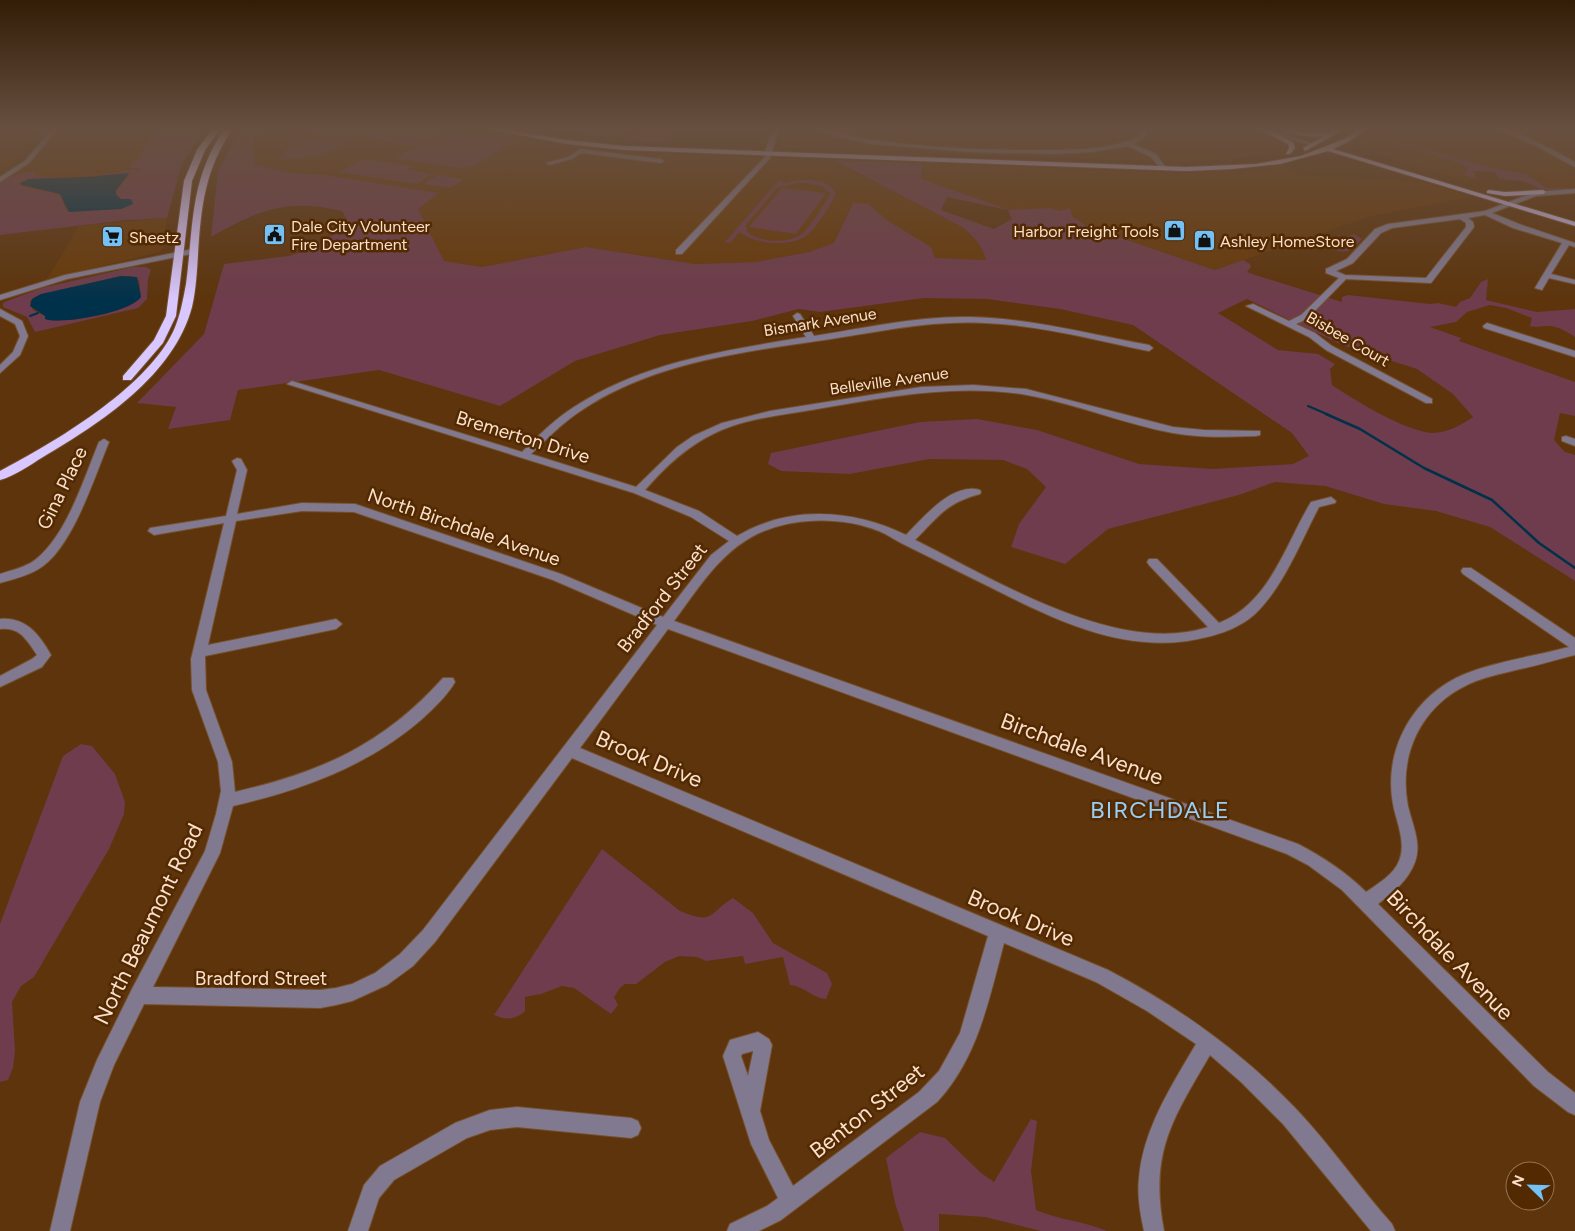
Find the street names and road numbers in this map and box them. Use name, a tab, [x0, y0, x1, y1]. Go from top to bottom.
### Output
street label: Bismark Avenue	[762, 304, 878, 340]
street label: Bisbee Court	[1303, 308, 1393, 370]
street label: Belleville Avenue	[828, 363, 950, 399]
street label: Bremerton Drive	[453, 406, 593, 468]
street label: Gina Place	[32, 443, 92, 533]
street label: North Birchdale Avenue	[365, 483, 563, 571]
street label: Bradford Street	[612, 539, 712, 657]
street label: Birchdale Avenue	[997, 707, 1167, 791]
street label: Brook Drive	[592, 724, 706, 794]
street label: North Beaumont Road	[88, 819, 208, 1029]
street label: Brook Drive	[964, 883, 1078, 953]
street label: Birchdale Avenue	[1381, 884, 1519, 1026]
street label: Bradford Street	[195, 967, 327, 990]
street label: Benton Street	[804, 1058, 930, 1164]

